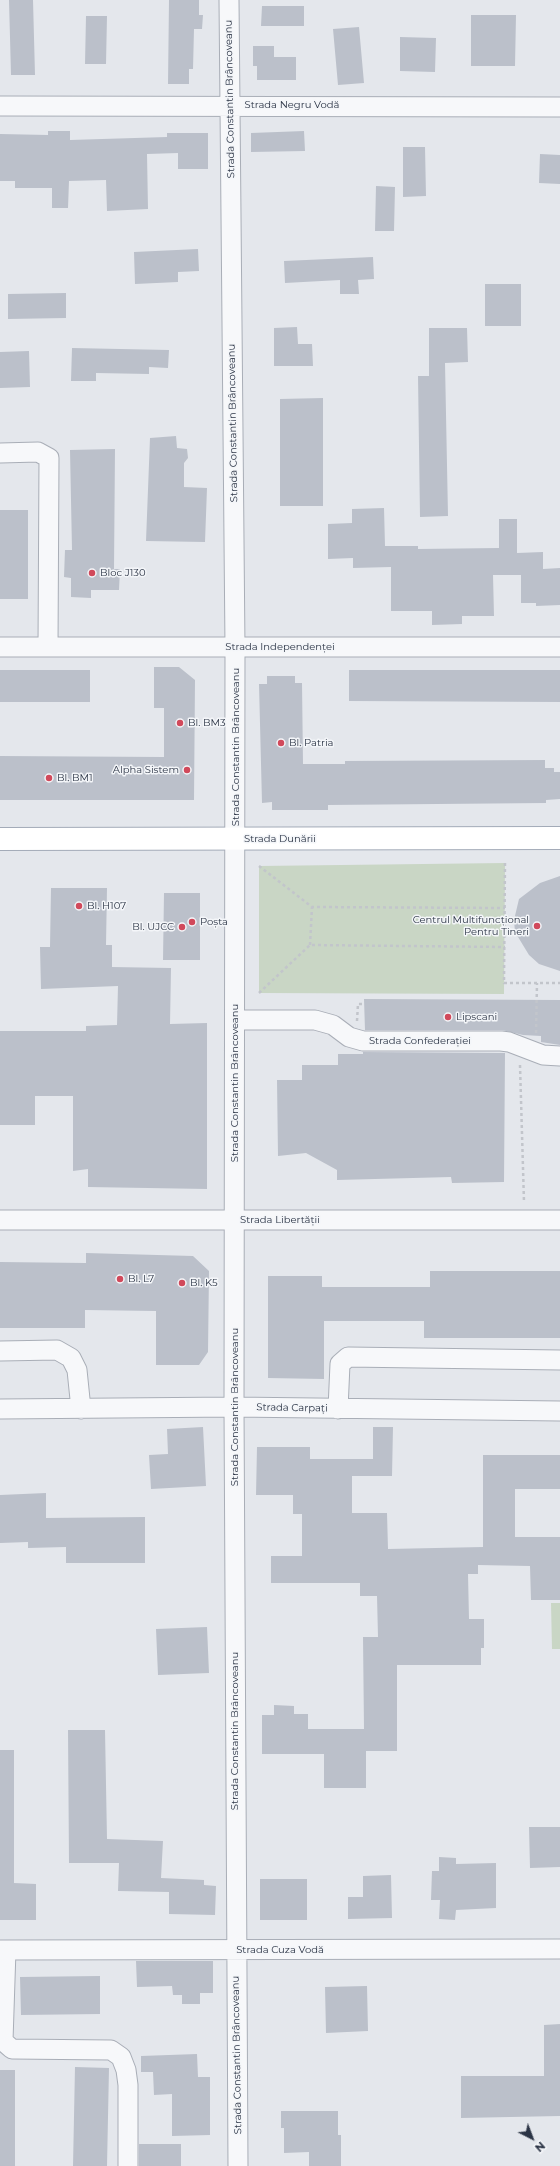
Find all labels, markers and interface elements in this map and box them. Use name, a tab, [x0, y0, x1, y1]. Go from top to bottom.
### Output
street label: Strada Constantin Brâncoveanu	[223, 20, 237, 178]
street label: Strada Negru Vodă	[245, 99, 339, 111]
street label: Strada Constantin Brâncoveanu	[226, 344, 240, 502]
place label: Bloc J130	[100, 567, 146, 579]
marker: Bloc J130	[87, 568, 97, 578]
street label: Strada Independenței	[225, 641, 335, 653]
street label: Strada Constantin Brâncoveanu	[230, 668, 242, 826]
place label: Bl. BM3	[188, 717, 226, 729]
marker: Bl. BM3	[175, 718, 185, 728]
place label: Bl. Patria	[289, 737, 333, 749]
marker: Bl. Patria	[276, 738, 286, 748]
place label: Alpha Sistem	[113, 764, 179, 776]
marker: Alpha Sistem	[182, 765, 192, 775]
place label: Bl. BM1	[57, 772, 93, 784]
marker: Bl. BM1	[44, 773, 54, 783]
street label: Strada Dunării	[244, 833, 316, 845]
place label: Bl. H107	[87, 900, 126, 912]
marker: Bl. H107	[74, 901, 84, 911]
place label: Centrul Multifuncțional Pentru Tineri	[413, 914, 529, 938]
place label: Poșta	[200, 916, 228, 928]
marker: Poșta	[187, 917, 197, 927]
place label: Bl. UJCC	[132, 921, 174, 933]
marker: Centrul Multifuncțional Pentru Tineri	[532, 921, 542, 931]
marker: Bl. UJCC	[177, 922, 187, 932]
street label: Strada Constantin Brâncoveanu	[229, 1004, 241, 1162]
place label: Lipscani	[456, 1011, 497, 1023]
marker: Lipscani	[443, 1012, 453, 1022]
street label: Strada Confederației	[369, 1035, 471, 1047]
street label: Strada Libertății	[240, 1214, 320, 1226]
place label: Bl. L7	[128, 1273, 154, 1285]
marker: Bl. L7	[115, 1274, 125, 1284]
place label: Bl. K5	[190, 1277, 218, 1289]
marker: Bl. K5	[177, 1278, 187, 1288]
street label: Strada Constantin Brâncoveanu	[229, 1328, 241, 1486]
street label: Strada Carpați	[256, 1401, 328, 1415]
street label: Strada Constantin Brâncoveanu	[229, 1652, 241, 1810]
street label: Strada Cuza Vodă	[236, 1944, 324, 1956]
street label: Strada Constantin Brâncoveanu	[230, 1976, 244, 2134]
north arrow	[512, 2118, 552, 2158]
text: N	[532, 2139, 548, 2155]

